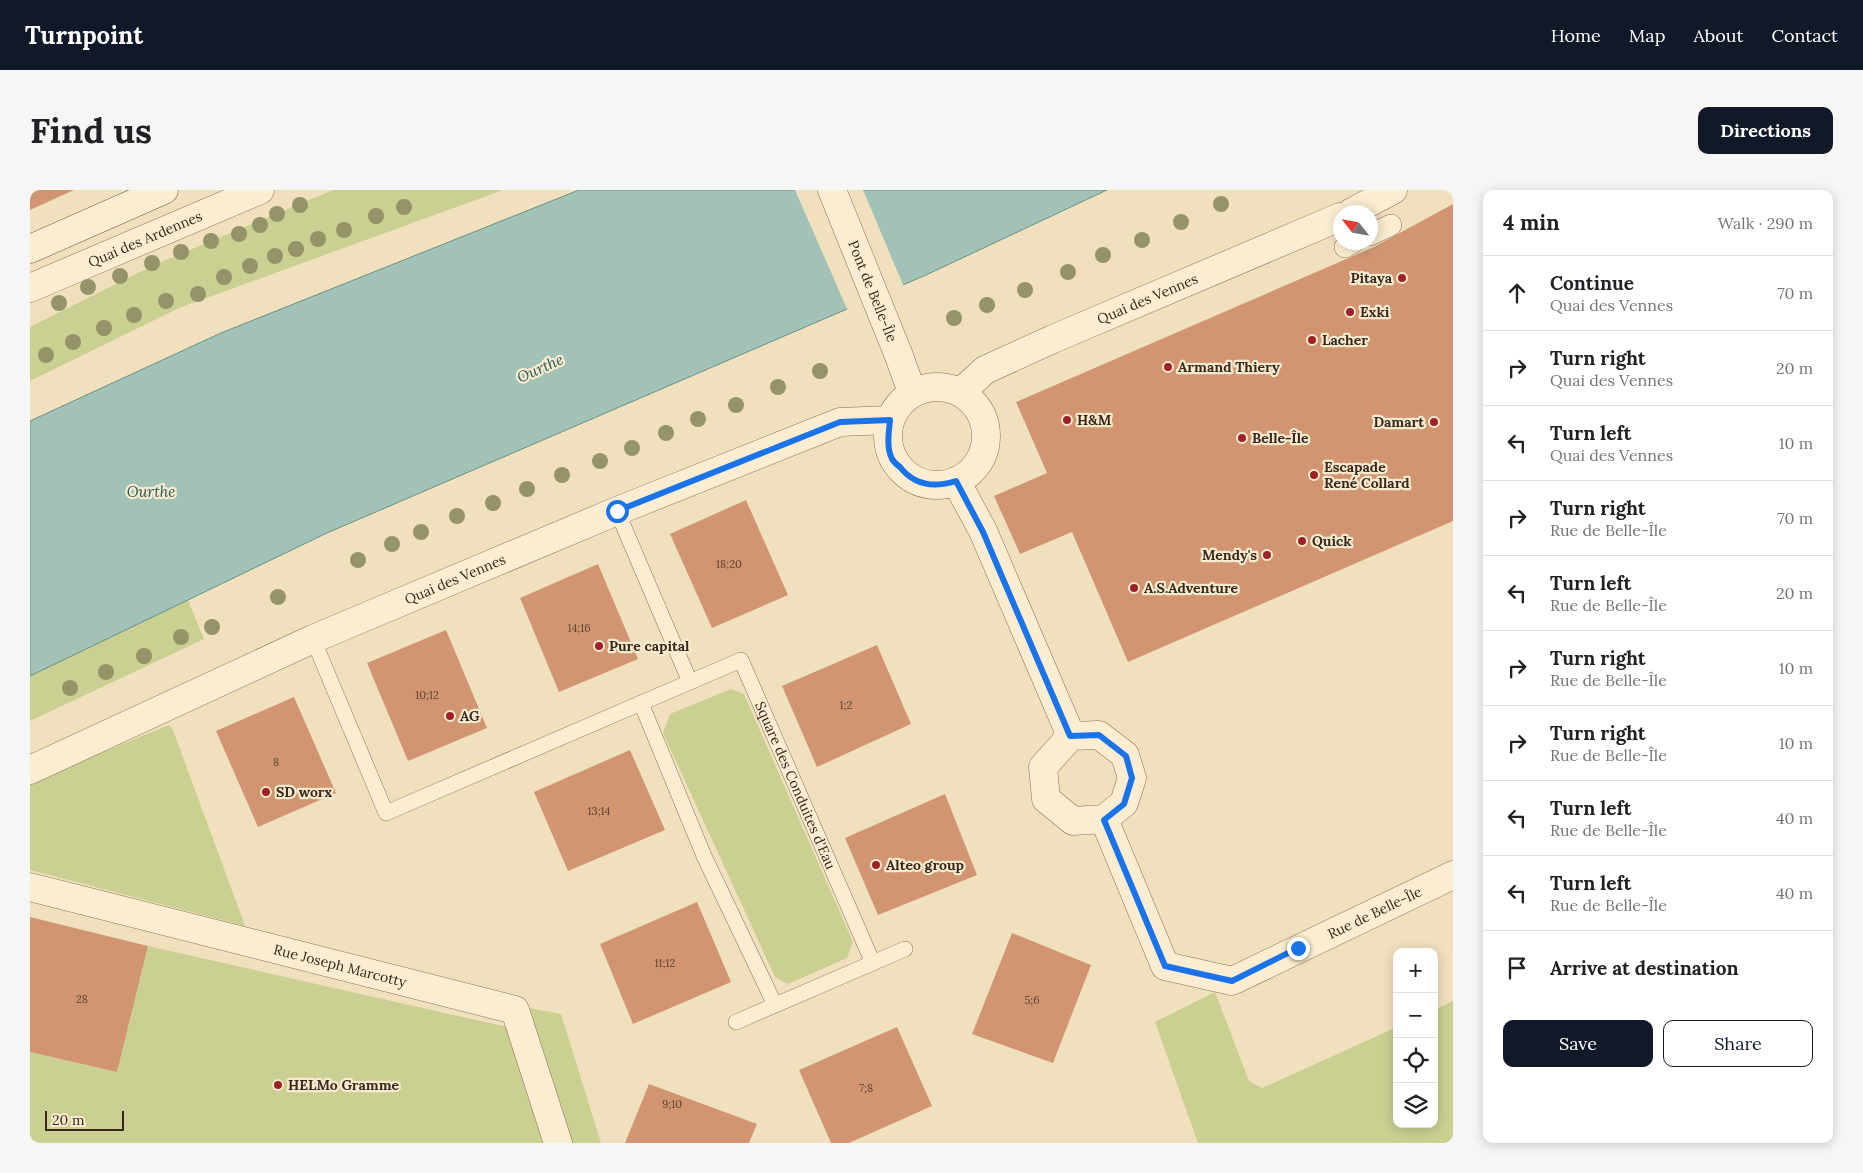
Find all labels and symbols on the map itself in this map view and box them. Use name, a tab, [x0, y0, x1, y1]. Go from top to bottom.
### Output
north arrow	[1333, 205, 1378, 250]
street label: Quai des Ardennes	[85, 207, 205, 271]
street label: Pont de Belle-Île	[844, 238, 901, 345]
street label: Quai des Vennes	[1094, 269, 1201, 328]
place label: Pitaya	[1351, 269, 1393, 287]
marker: Pitaya	[1396, 272, 1408, 284]
place label: Exki	[1360, 303, 1390, 321]
marker: Exki	[1344, 306, 1356, 318]
place label: Lacher	[1322, 331, 1368, 349]
marker: Lacher	[1306, 334, 1318, 346]
water label: Ourthe	[514, 349, 566, 387]
place label: Armand Thiery	[1178, 358, 1280, 376]
marker: Armand Thiery	[1162, 361, 1174, 373]
place label: H&M	[1077, 411, 1112, 429]
place label: Damart	[1373, 413, 1424, 431]
marker: H&M	[1061, 414, 1073, 426]
marker: Damart	[1428, 416, 1440, 428]
place label: Belle-Île	[1252, 429, 1309, 447]
marker: Belle-Île	[1236, 432, 1248, 444]
place label: Escapade René Collard	[1324, 458, 1410, 492]
marker: Escapade René Collard	[1308, 469, 1320, 481]
water label: Ourthe	[127, 482, 175, 501]
route start	[606, 500, 629, 523]
place label: Quick	[1312, 532, 1352, 550]
marker: Quick	[1296, 535, 1308, 547]
place label: Mendy's	[1202, 546, 1257, 564]
marker: Mendy's	[1261, 549, 1273, 561]
street label: Quai des Vennes	[402, 550, 508, 608]
house number: 18;20	[716, 557, 742, 571]
place label: A.S.Adventure	[1144, 579, 1239, 597]
marker: A.S.Adventure	[1128, 582, 1140, 594]
house number: 14;16	[567, 621, 591, 635]
place label: Pure capital	[609, 637, 690, 655]
marker: Pure capital	[593, 640, 605, 652]
house number: 10;12	[415, 688, 439, 702]
house number: 1;2	[840, 698, 852, 712]
street label: Square des Conduites d'Eau	[751, 699, 840, 872]
place label: AG	[460, 707, 480, 725]
marker: AG	[444, 710, 456, 722]
house number: 8	[273, 755, 279, 769]
place label: SD worx	[276, 783, 333, 801]
marker: SD worx	[260, 786, 272, 798]
house number: 13;14	[588, 804, 611, 818]
place label: Alteo group	[886, 856, 964, 874]
marker: Alteo group	[870, 859, 882, 871]
street label: Rue de Belle-Île	[1325, 882, 1425, 943]
route end	[1287, 937, 1310, 960]
street label: Rue Joseph Marcotty	[272, 940, 409, 991]
house number: 11;12	[655, 956, 675, 970]
house number: 28	[76, 992, 88, 1006]
house number: 5;6	[1024, 993, 1040, 1007]
place label: HELMo Gramme	[288, 1076, 400, 1094]
marker: HELMo Gramme	[272, 1079, 284, 1091]
house number: 7;8	[859, 1081, 873, 1095]
house number: 9;10	[662, 1097, 682, 1111]
scale bar	[45, 1108, 124, 1131]

